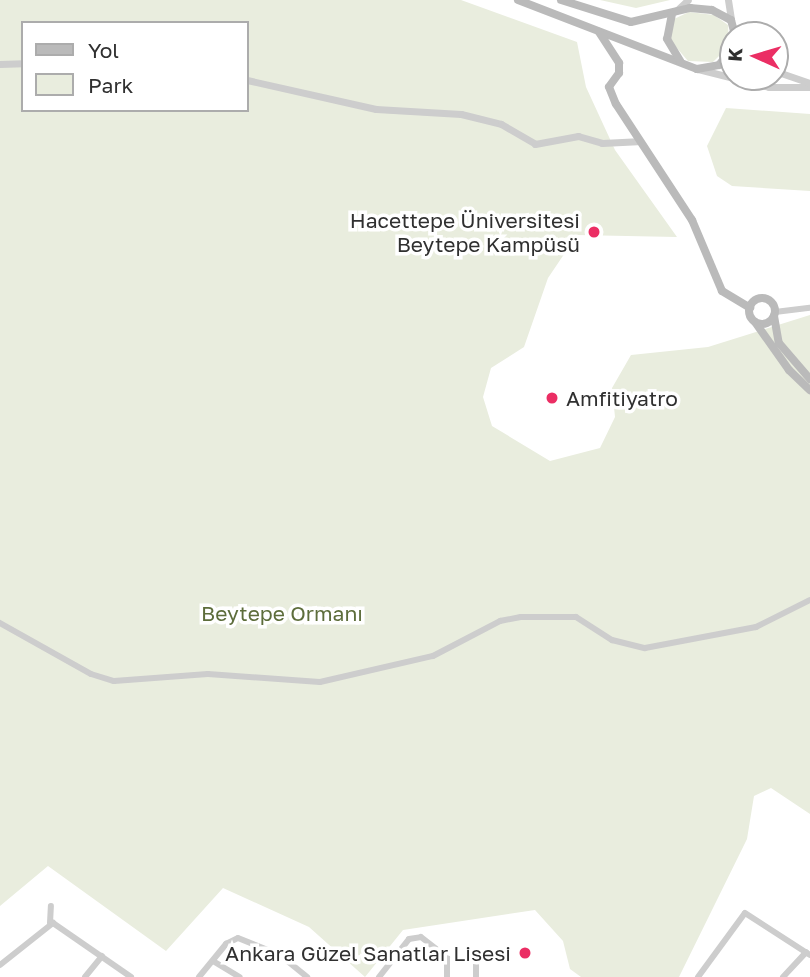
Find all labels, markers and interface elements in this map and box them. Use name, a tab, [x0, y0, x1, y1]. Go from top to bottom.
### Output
legend	[21, 21, 248, 112]
north arrow	[719, 21, 789, 91]
text: Yol	[88, 37, 119, 63]
text: K	[723, 47, 747, 62]
text: Park	[88, 72, 133, 98]
place label: Hacettepe Üniversitesi Beytepe Kampüsü	[350, 207, 580, 257]
marker: Hacettepe Üniversitesi Beytepe Kampüsü	[586, 224, 602, 240]
place label: Amfitiyatro	[566, 385, 678, 411]
marker: Amfitiyatro	[544, 390, 560, 406]
park label: Beytepe Ormanı	[201, 600, 363, 626]
place label: Ankara Güzel Sanatlar Lisesi	[225, 940, 511, 966]
marker: Ankara Güzel Sanatlar Lisesi	[517, 945, 533, 961]

